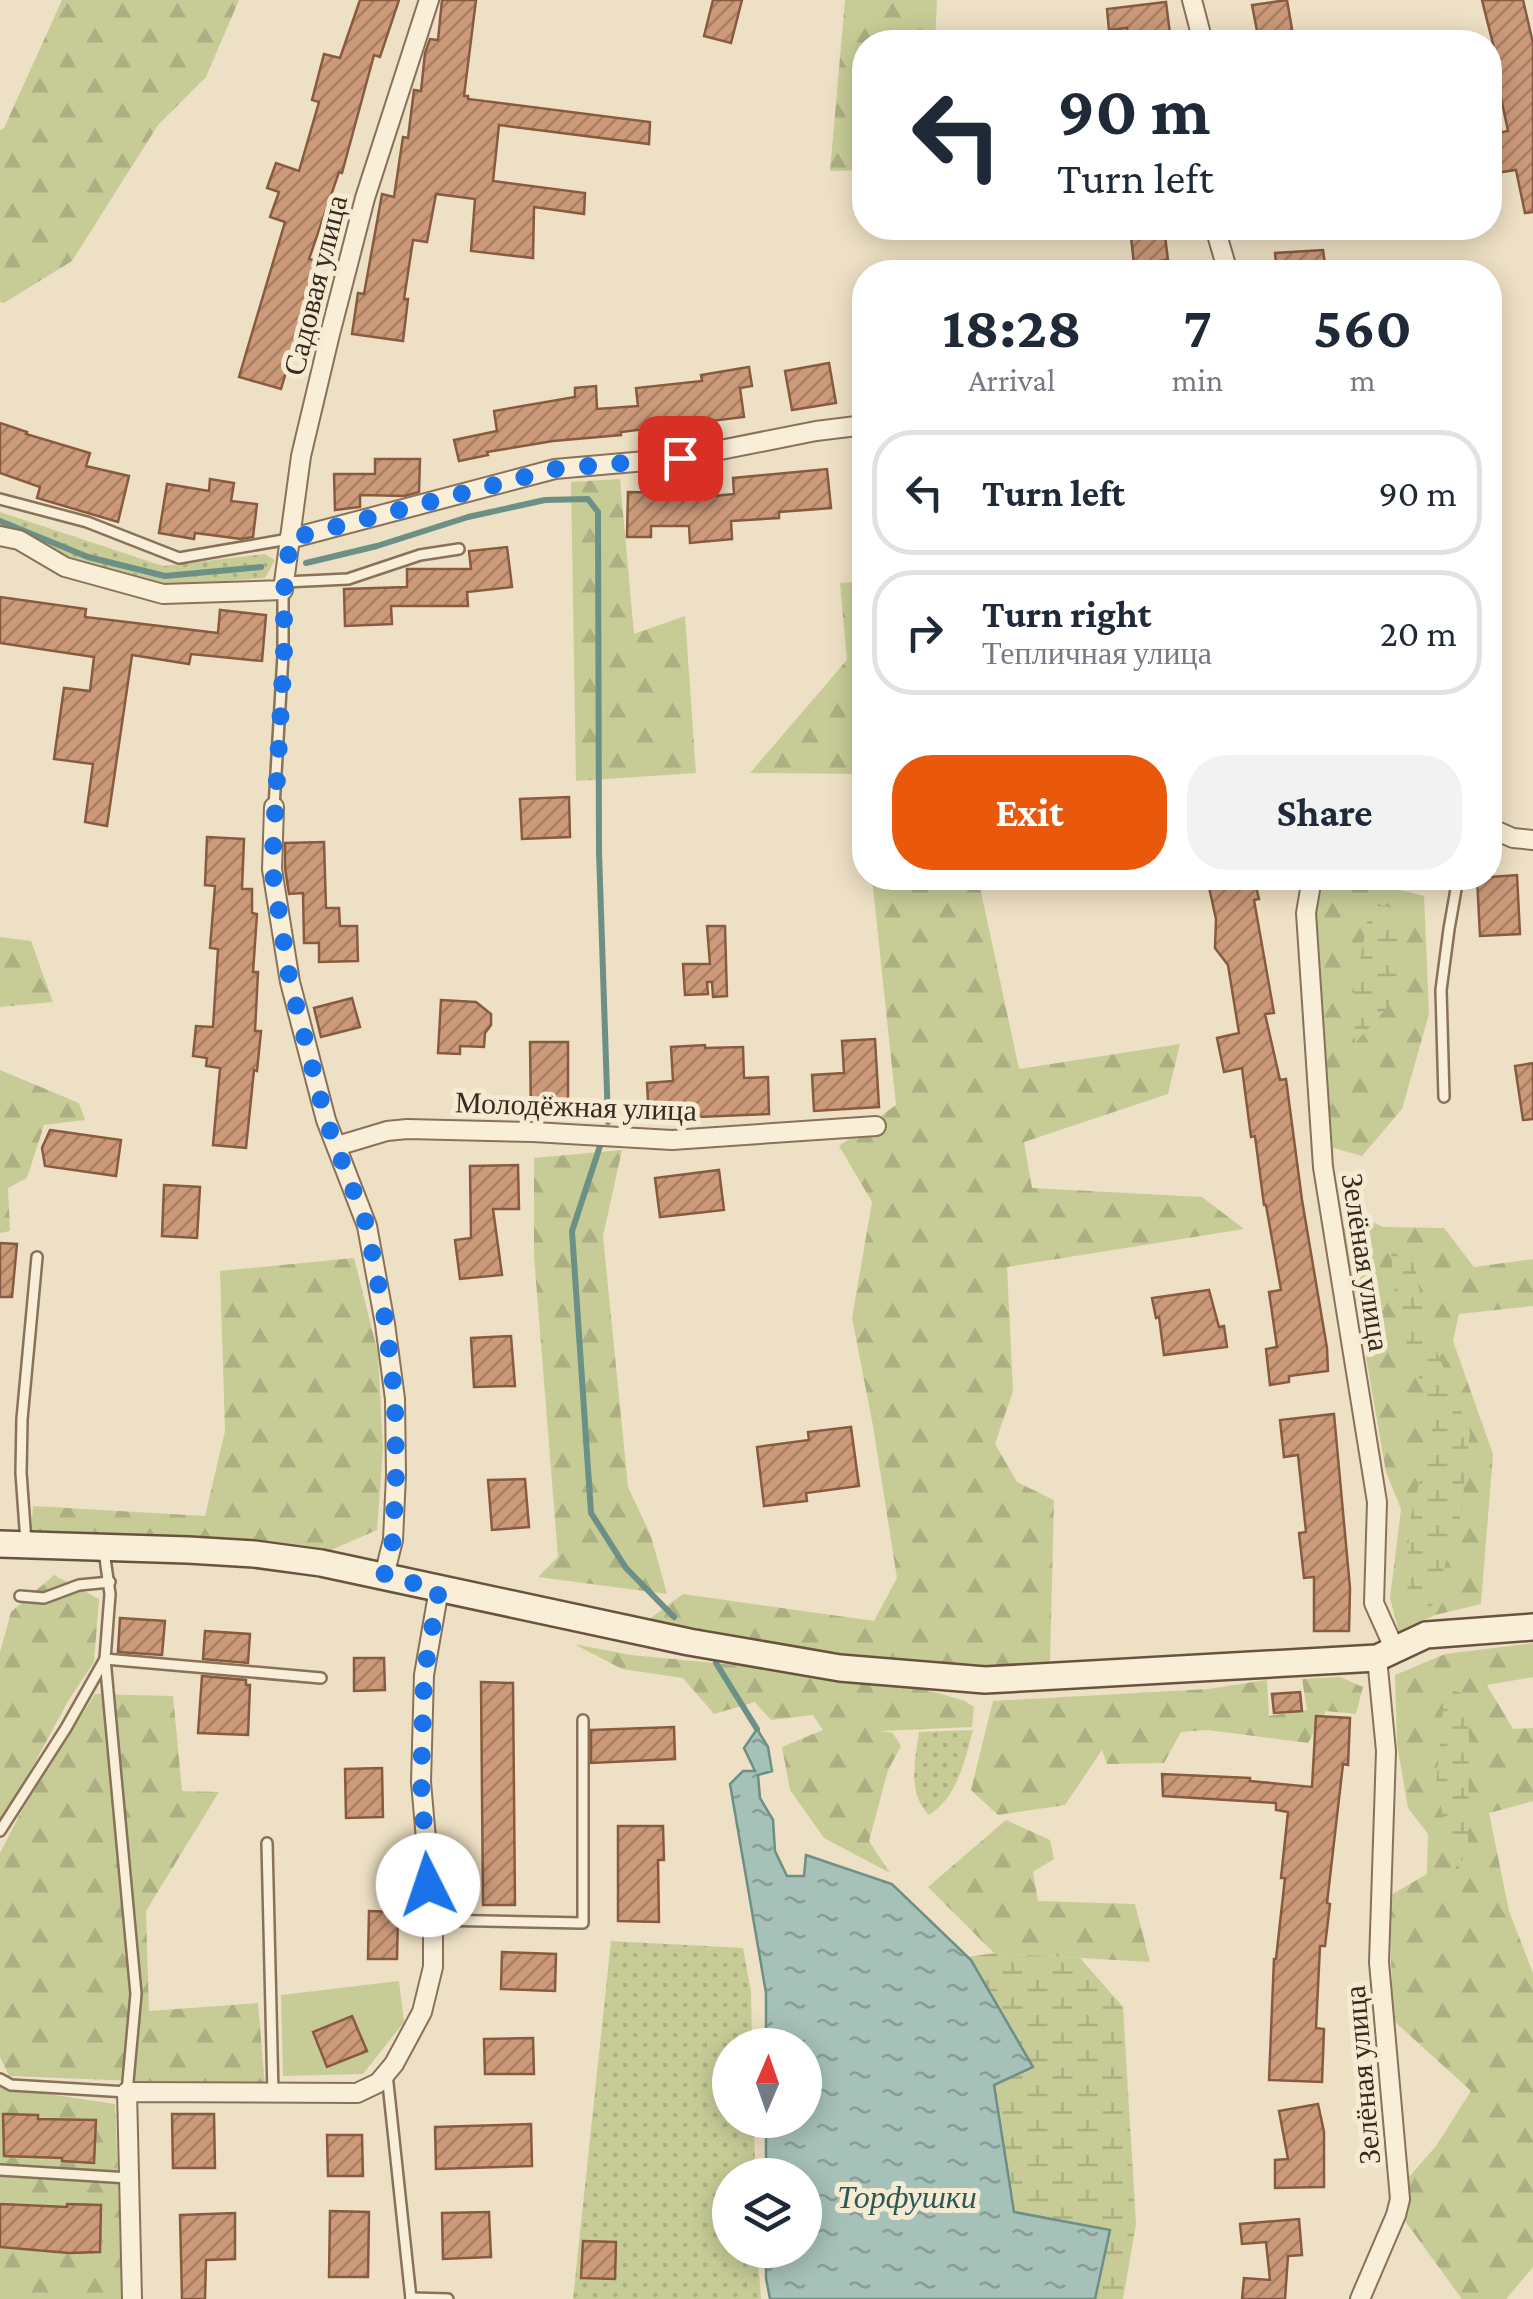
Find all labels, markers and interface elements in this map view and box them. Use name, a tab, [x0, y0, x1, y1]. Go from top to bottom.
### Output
icon: left	[892, 70, 1022, 200]
text: 90 m	[1057, 71, 1210, 149]
text: Turn left	[1057, 153, 1214, 203]
street label: Садовая улица	[277, 192, 353, 378]
text: 18:28	[942, 293, 1082, 360]
text: 7	[1183, 293, 1212, 360]
text: 560	[1313, 293, 1412, 360]
text: Arrival	[968, 362, 1055, 398]
text: min	[1172, 362, 1223, 398]
text: m	[1350, 362, 1375, 398]
pin	[638, 416, 723, 501]
icon: arrive	[653, 431, 708, 486]
icon: left	[897, 465, 952, 520]
text: Turn left	[982, 472, 1125, 514]
text: 90 m	[1379, 472, 1457, 514]
text: Turn right	[982, 593, 1151, 635]
icon: right	[897, 605, 952, 660]
text: 20 m	[1380, 612, 1457, 654]
text: Тепличная улица	[982, 635, 1212, 671]
button: Exit	[892, 755, 1167, 870]
button: Share	[1187, 755, 1462, 870]
street label: Молодёжная улица	[455, 1085, 697, 1127]
street label: Зелёная улица	[1336, 1171, 1396, 1353]
position arrow	[376, 1833, 480, 1937]
street label: Зелёная улица	[1338, 1984, 1386, 2166]
north arrow	[712, 2028, 822, 2138]
map controls	[712, 2028, 822, 2268]
button: layers	[712, 2158, 822, 2268]
water label: Торфушки	[837, 2179, 977, 2215]

